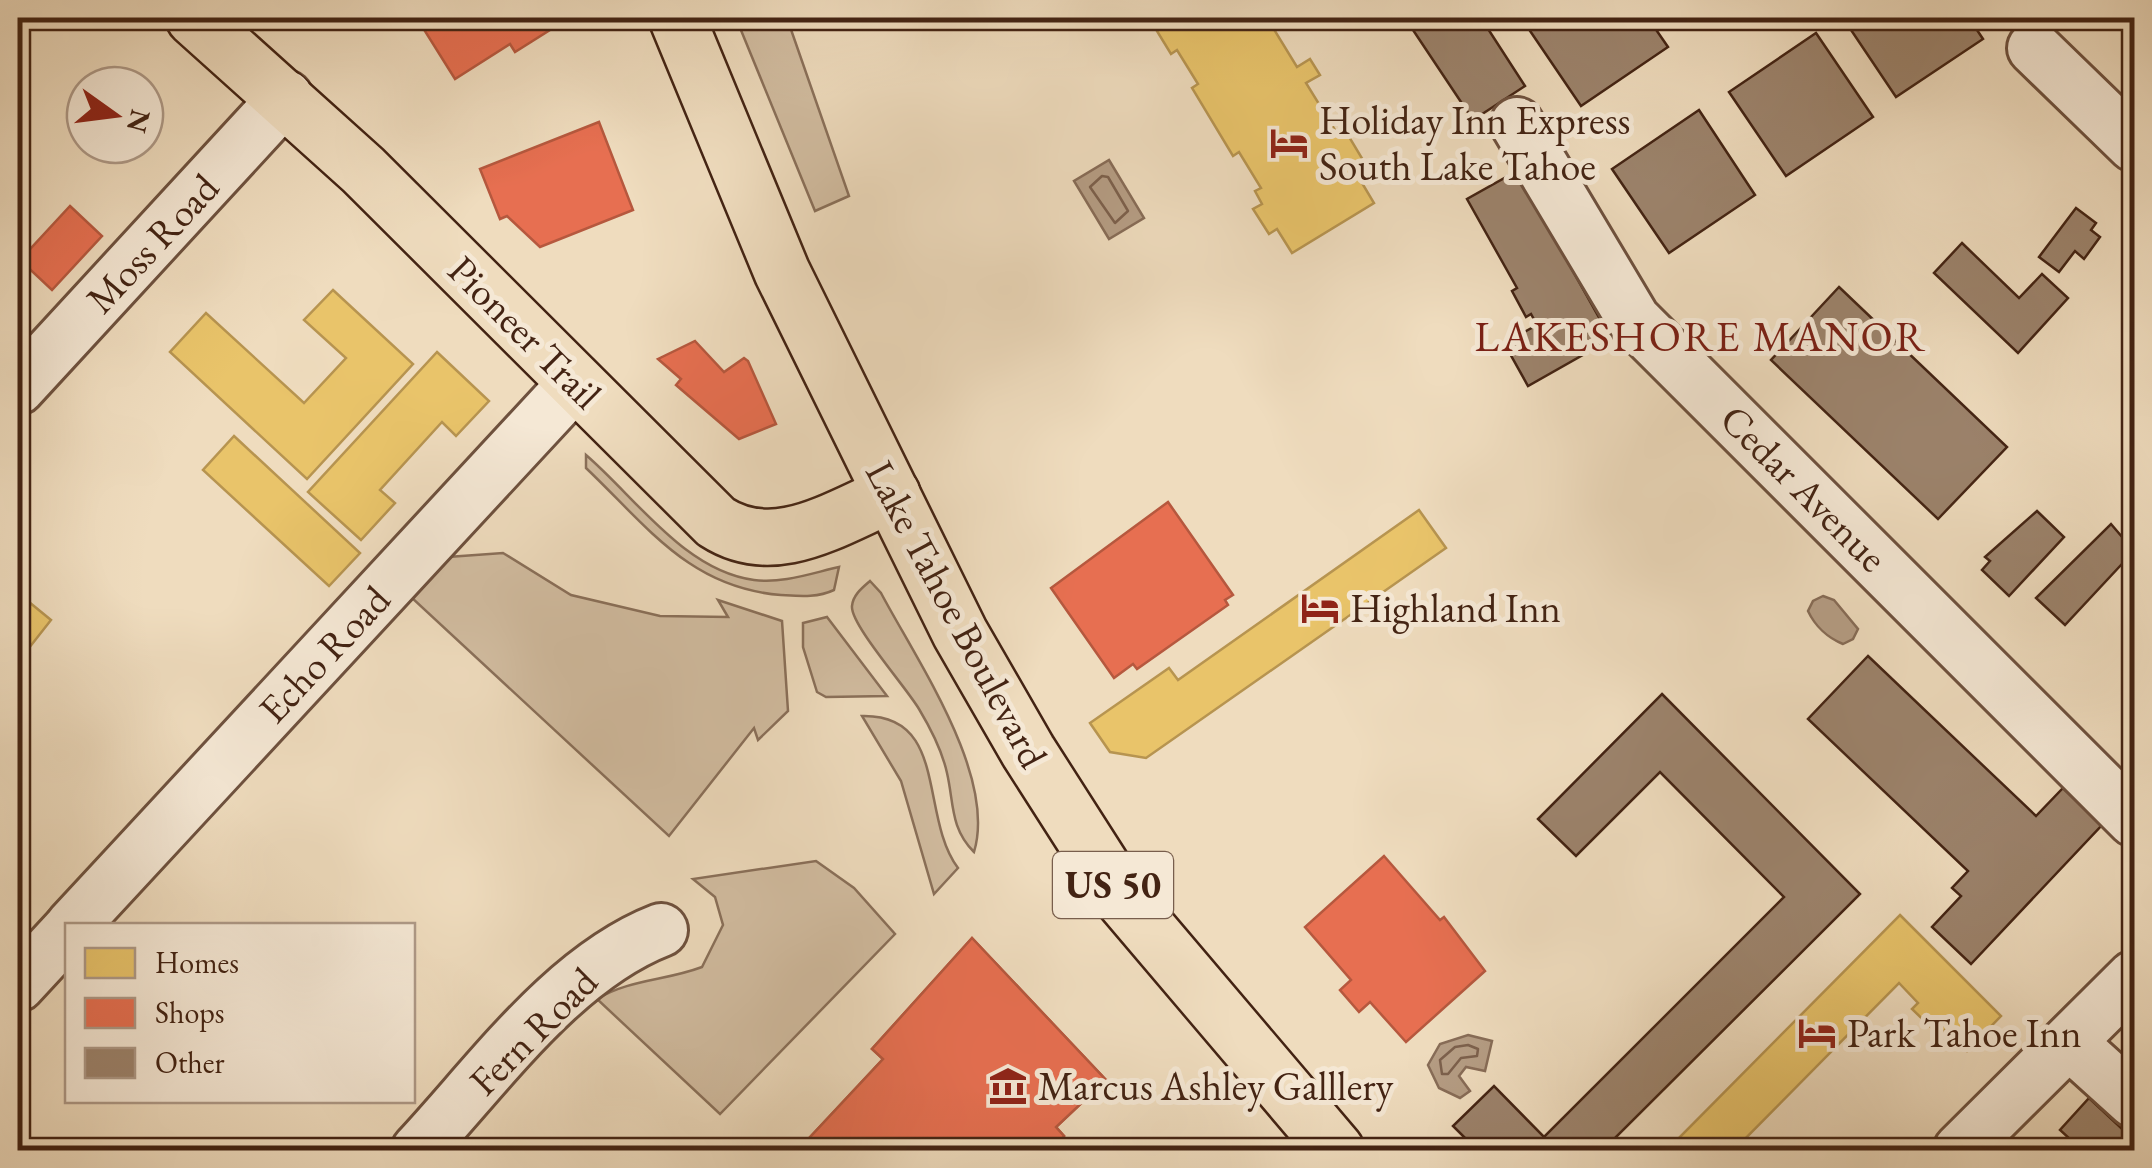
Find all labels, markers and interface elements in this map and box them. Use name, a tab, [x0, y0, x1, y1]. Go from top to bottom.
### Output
north arrow	[65, 65, 165, 165]
place label: Holiday Inn Express South Lake Tahoe	[1319, 94, 1630, 192]
text: N	[119, 106, 159, 137]
hotel icon: Holiday Inn Express South Lake Tahoe	[1268, 122, 1310, 164]
street label: Moss Road	[74, 162, 230, 324]
street label: Pioneer Trail	[437, 244, 613, 420]
district label: LAKESHORE MANOR	[1474, 309, 1928, 364]
street label: Cedar Avenue	[1709, 393, 1899, 583]
street label: Lake Tahoe Boulevard	[854, 452, 1060, 777]
street label: Echo Road	[247, 574, 401, 734]
place label: Highland Inn	[1350, 582, 1561, 634]
hotel icon: Highland Inn	[1299, 587, 1341, 629]
road number: US 50	[1053, 852, 1173, 918]
legend	[65, 923, 415, 1103]
text: Homes	[155, 943, 239, 982]
street label: Fern Road	[458, 955, 609, 1106]
text: Shops	[155, 993, 225, 1032]
place label: Park Tahoe Inn	[1847, 1007, 2082, 1059]
hotel icon: Park Tahoe Inn	[1796, 1012, 1838, 1054]
text: Other	[155, 1043, 224, 1082]
place label: Marcus Ashley Galllery	[1038, 1060, 1394, 1112]
museum icon: Marcus Ashley Galllery	[987, 1065, 1029, 1107]

